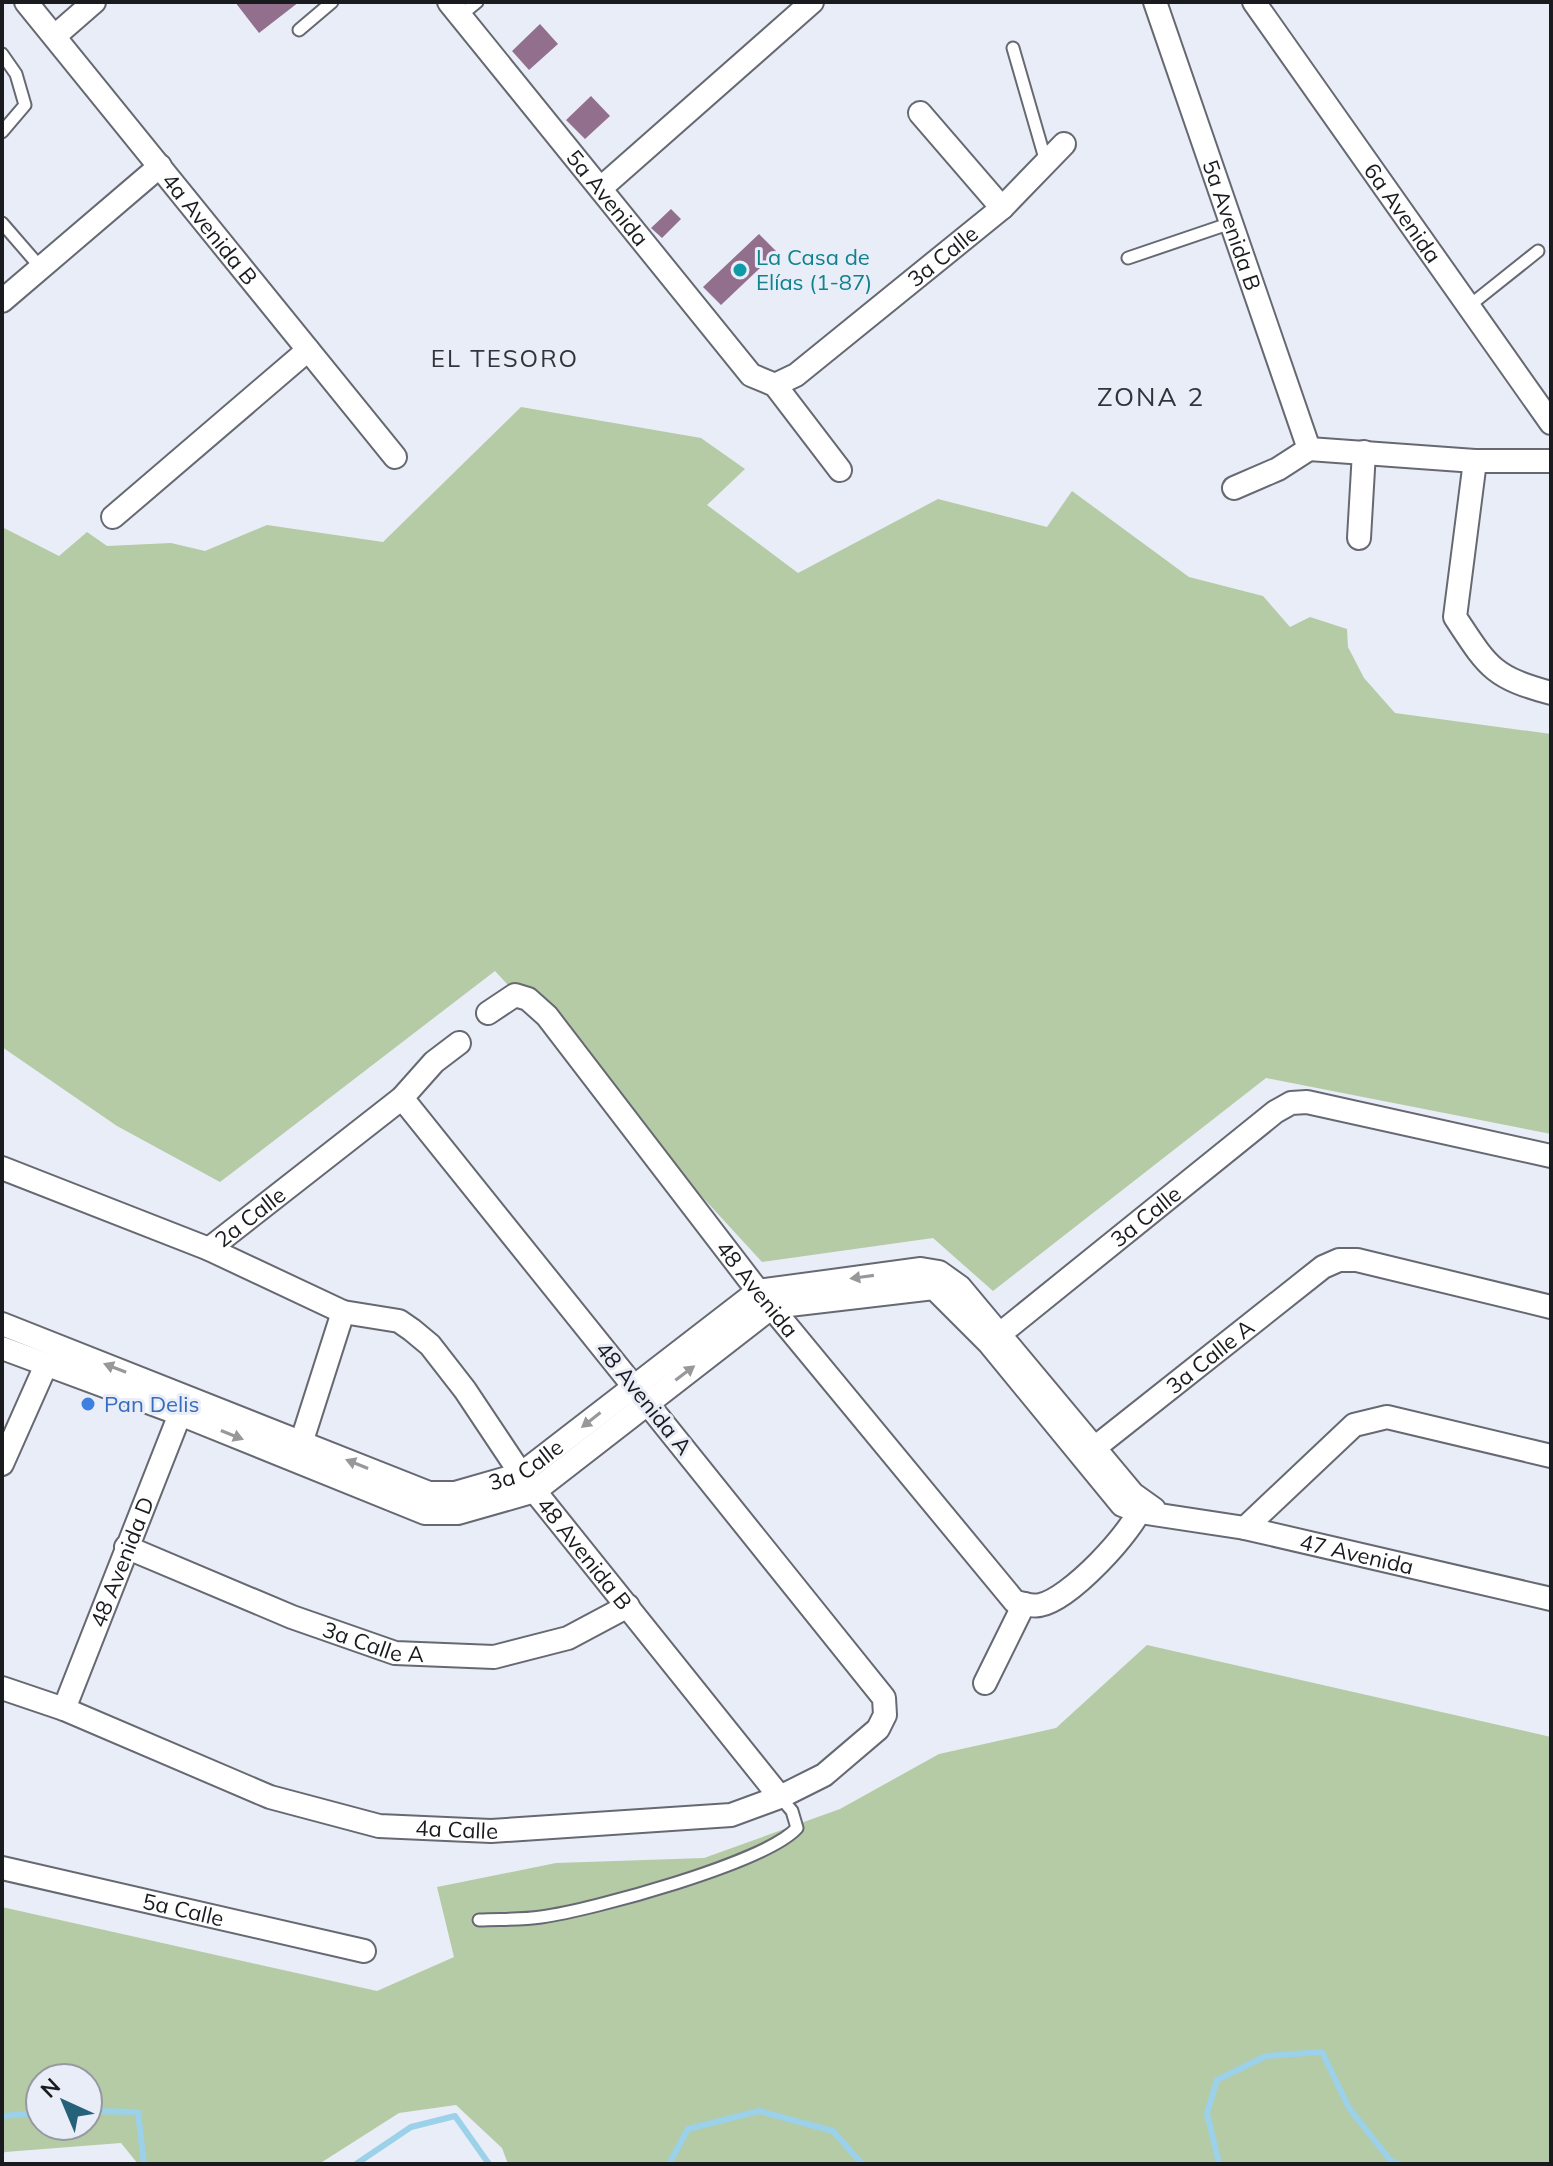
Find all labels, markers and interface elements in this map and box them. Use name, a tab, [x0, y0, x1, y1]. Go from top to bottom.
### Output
street label: 5a Avenida	[560, 144, 655, 252]
street label: 5a Avenida B	[1196, 156, 1267, 294]
street label: 6a Avenida	[1358, 157, 1448, 268]
street label: 4a Avenida B	[156, 167, 264, 291]
street label: 3a Calle	[902, 219, 983, 293]
place label: La Casa de Elías (1-87)	[756, 243, 872, 296]
marker: La Casa de Elías (1-87)	[731, 261, 749, 279]
district label: EL TESORO	[431, 343, 579, 373]
district label: ZONA 2	[1097, 380, 1205, 413]
street label: 3a Calle	[1105, 1180, 1187, 1253]
street label: 2a Calle	[209, 1181, 291, 1253]
street label: 48 Avenida	[710, 1235, 804, 1343]
one-way arrow	[849, 1271, 874, 1284]
street label: 3a Calle A	[1160, 1313, 1260, 1400]
street label: 48 Avenida A	[590, 1336, 698, 1460]
one-way arrow	[103, 1361, 127, 1374]
one-way arrow	[675, 1365, 695, 1381]
place label: Pan Delis	[104, 1390, 199, 1418]
marker: Pan Delis	[79, 1395, 97, 1413]
one-way arrow	[581, 1411, 601, 1428]
one-way arrow	[220, 1429, 244, 1442]
street label: 3a Calle	[485, 1433, 569, 1497]
one-way arrow	[345, 1457, 369, 1470]
street label: 48 Avenida B	[531, 1491, 638, 1615]
street label: 48 Avenida D	[84, 1493, 160, 1631]
street label: 47 Avenida	[1297, 1527, 1416, 1581]
street label: 3a Calle A	[319, 1615, 424, 1668]
street label: 4a Calle	[415, 1814, 499, 1845]
street label: 5a Calle	[140, 1887, 227, 1932]
north arrow	[24, 2062, 104, 2142]
text: N	[34, 2072, 66, 2103]

